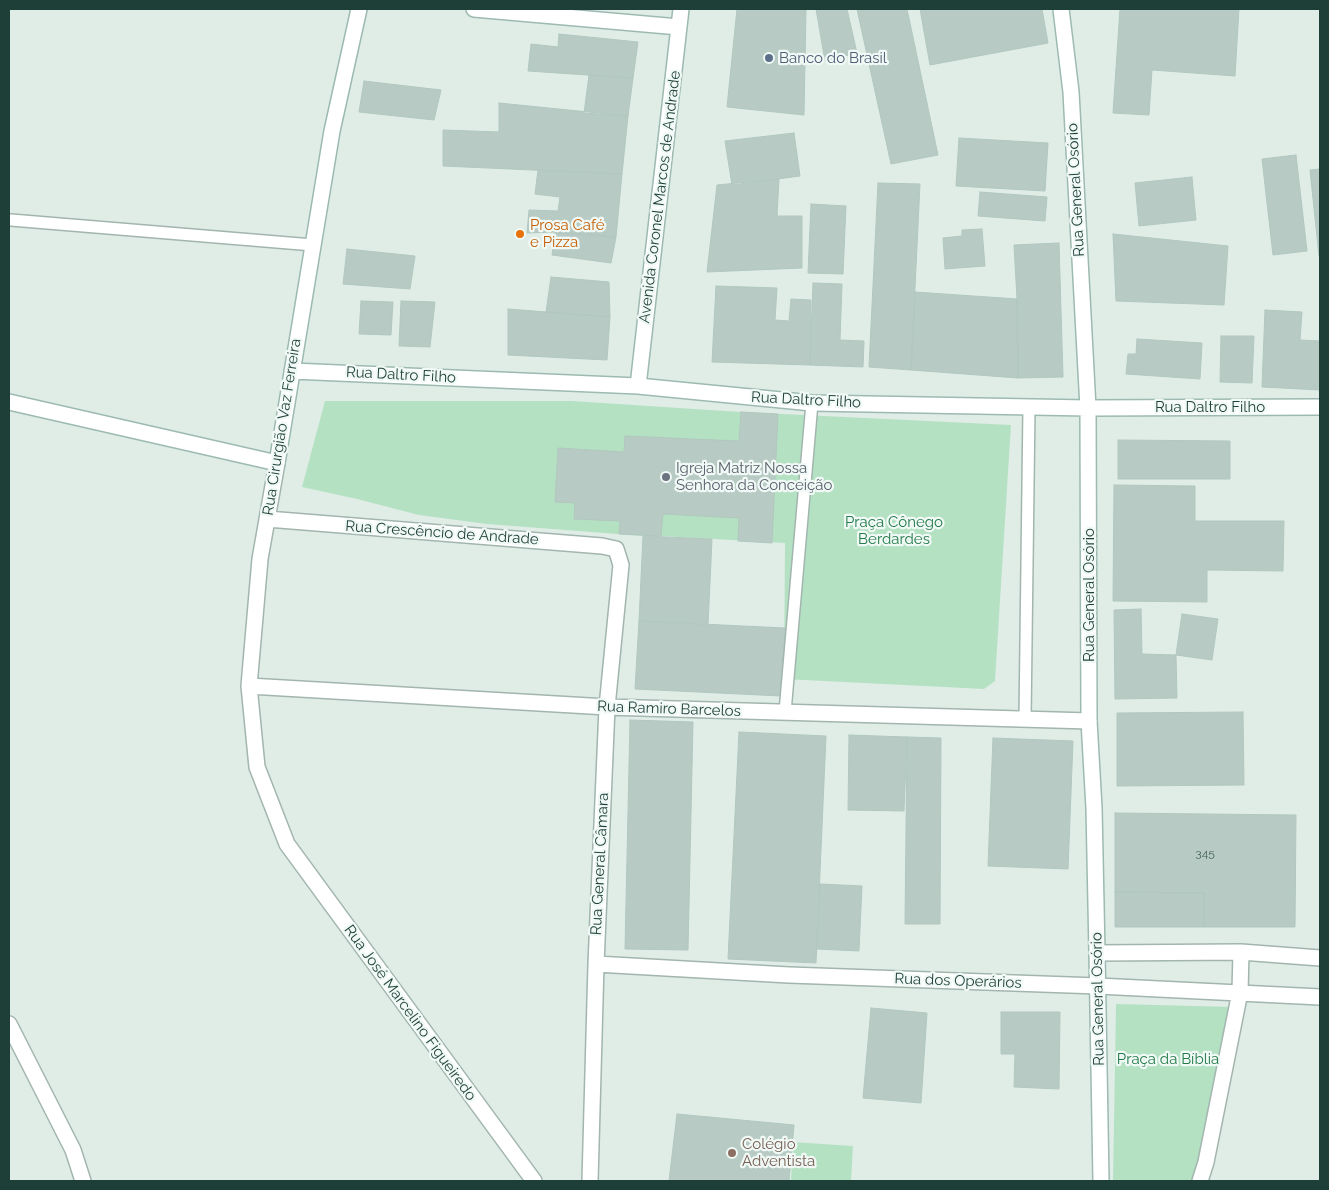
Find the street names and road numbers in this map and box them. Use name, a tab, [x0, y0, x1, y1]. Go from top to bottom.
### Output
street label: Avenida Coronel Marcos de Andrade	[636, 70, 684, 324]
street label: Rua General Osório	[1064, 123, 1088, 257]
street label: Rua Cirurgião Vaz Ferreira	[259, 337, 305, 517]
street label: Rua Daltro Filho	[346, 363, 456, 387]
street label: Rua Daltro Filho	[751, 388, 861, 412]
street label: Rua Daltro Filho	[1155, 398, 1265, 416]
street label: Rua Crescêncio de Andrade	[345, 517, 539, 549]
street label: Rua General Osório	[1080, 528, 1098, 662]
street label: Rua Ramiro Barcelos	[597, 697, 741, 721]
street label: Rua General Câmara	[587, 792, 613, 936]
street label: Rua José Marcelino Figueiredo	[340, 922, 480, 1104]
street label: Rua General Osório	[1088, 932, 1108, 1066]
street label: Rua dos Operários	[894, 970, 1022, 992]

